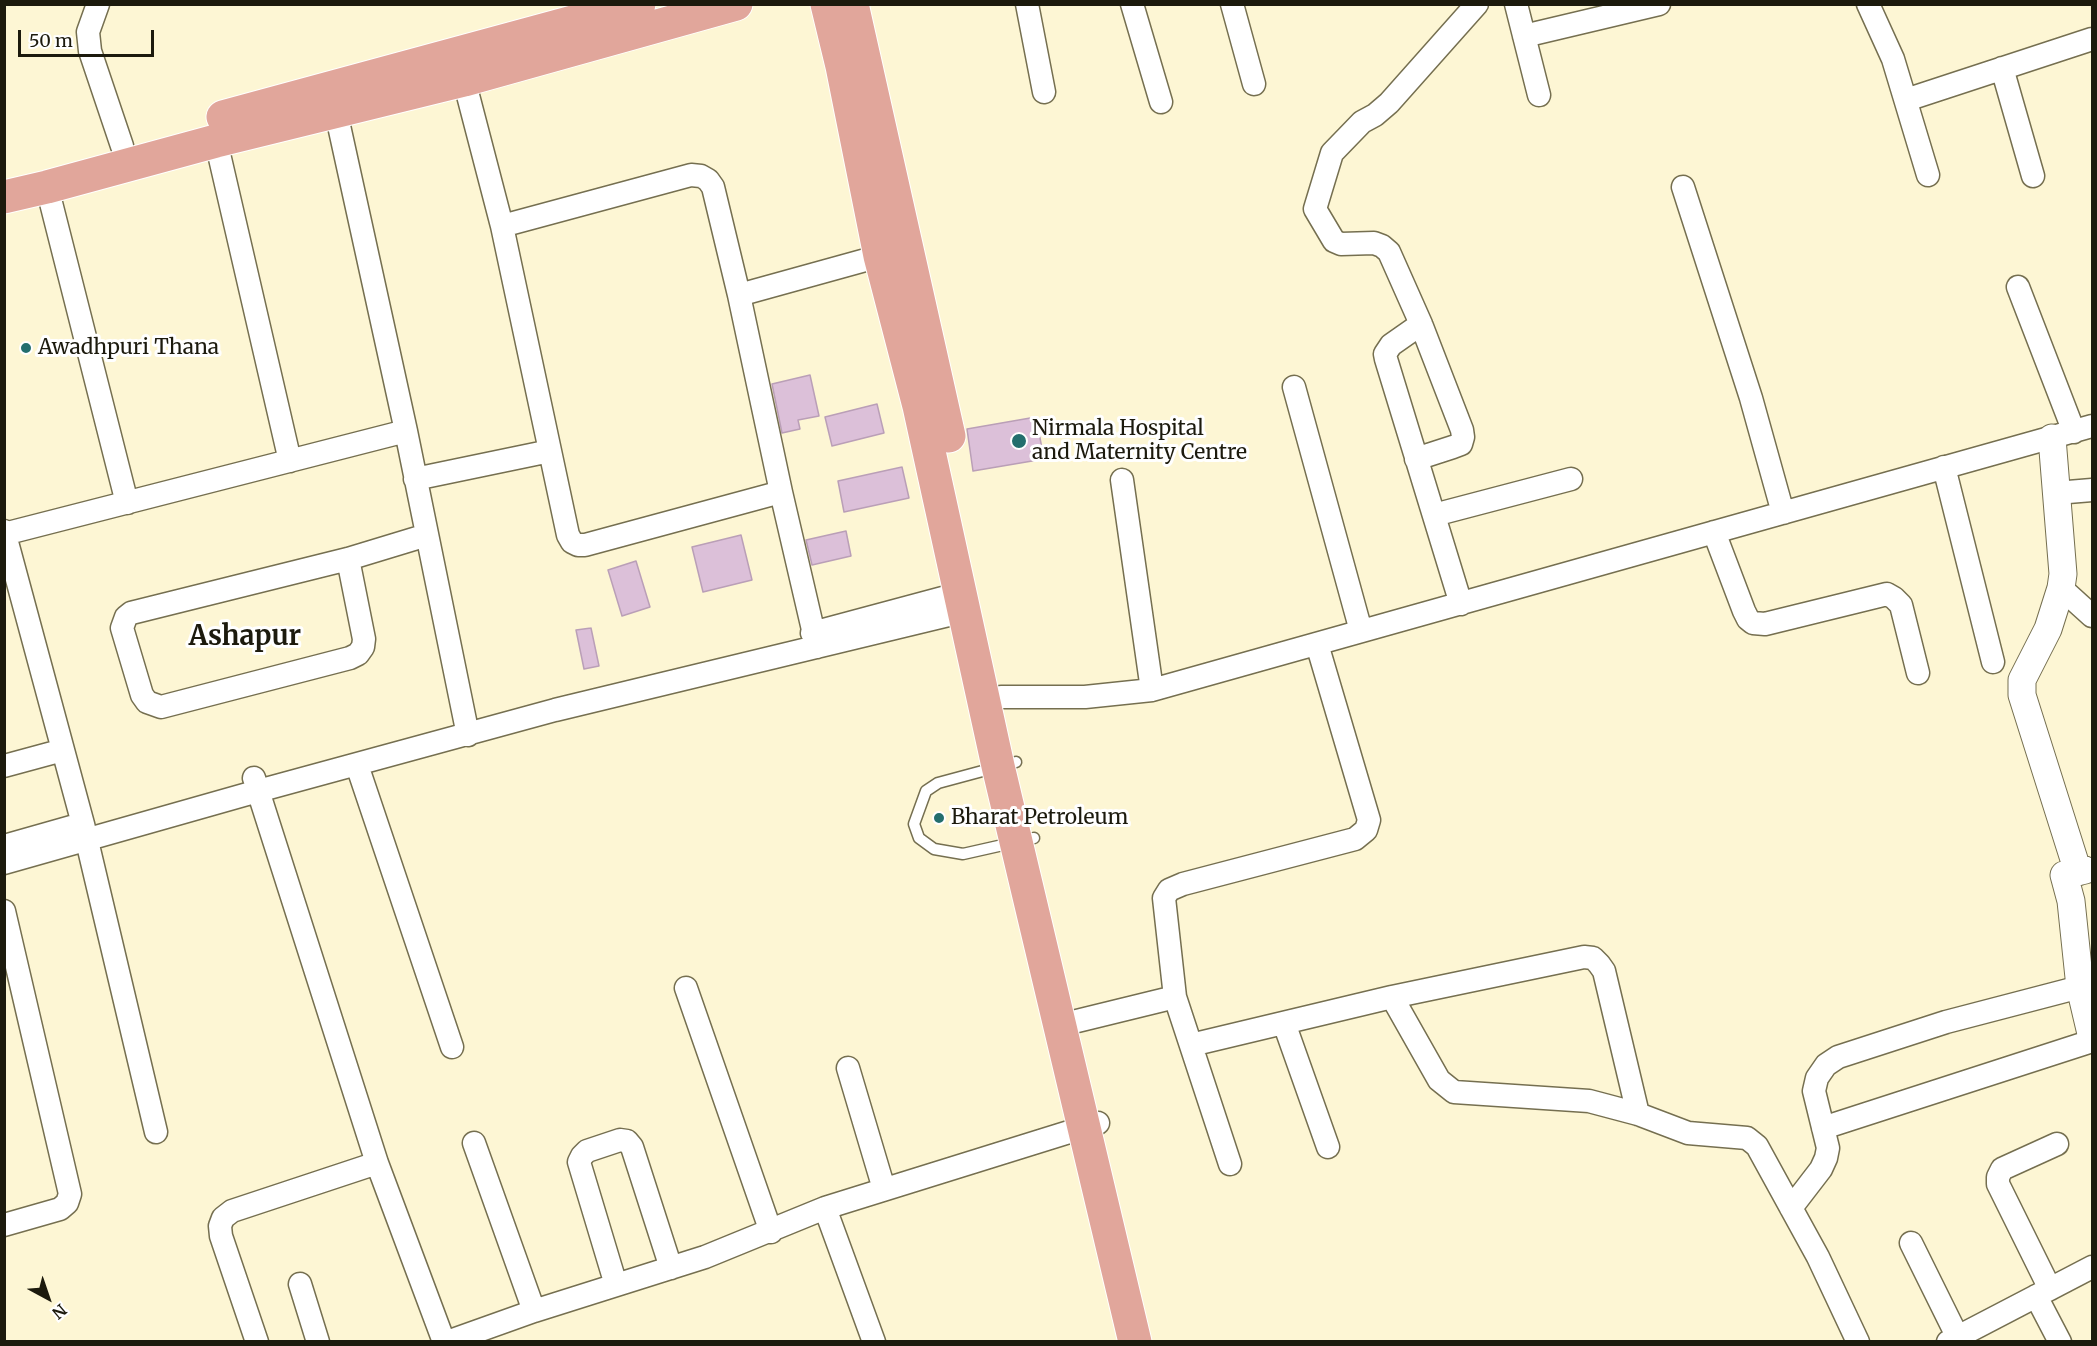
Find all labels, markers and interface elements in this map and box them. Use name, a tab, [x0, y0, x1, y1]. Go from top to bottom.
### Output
scale bar	[21, 18, 158, 56]
text: 50 m	[29, 29, 73, 52]
place label: Awadhpuri Thana	[38, 335, 219, 361]
marker: Awadhpuri Thana	[19, 341, 33, 355]
place label: Nirmala Hospital and Maternity Centre	[1032, 416, 1247, 466]
marker: Nirmala Hospital and Maternity Centre	[1010, 432, 1028, 450]
district label: Ashapur	[189, 621, 301, 653]
place label: Bharat Petroleum	[951, 805, 1128, 831]
marker: Bharat Petroleum	[932, 811, 946, 825]
north arrow	[18, 1268, 78, 1328]
text: N	[48, 1300, 71, 1324]

